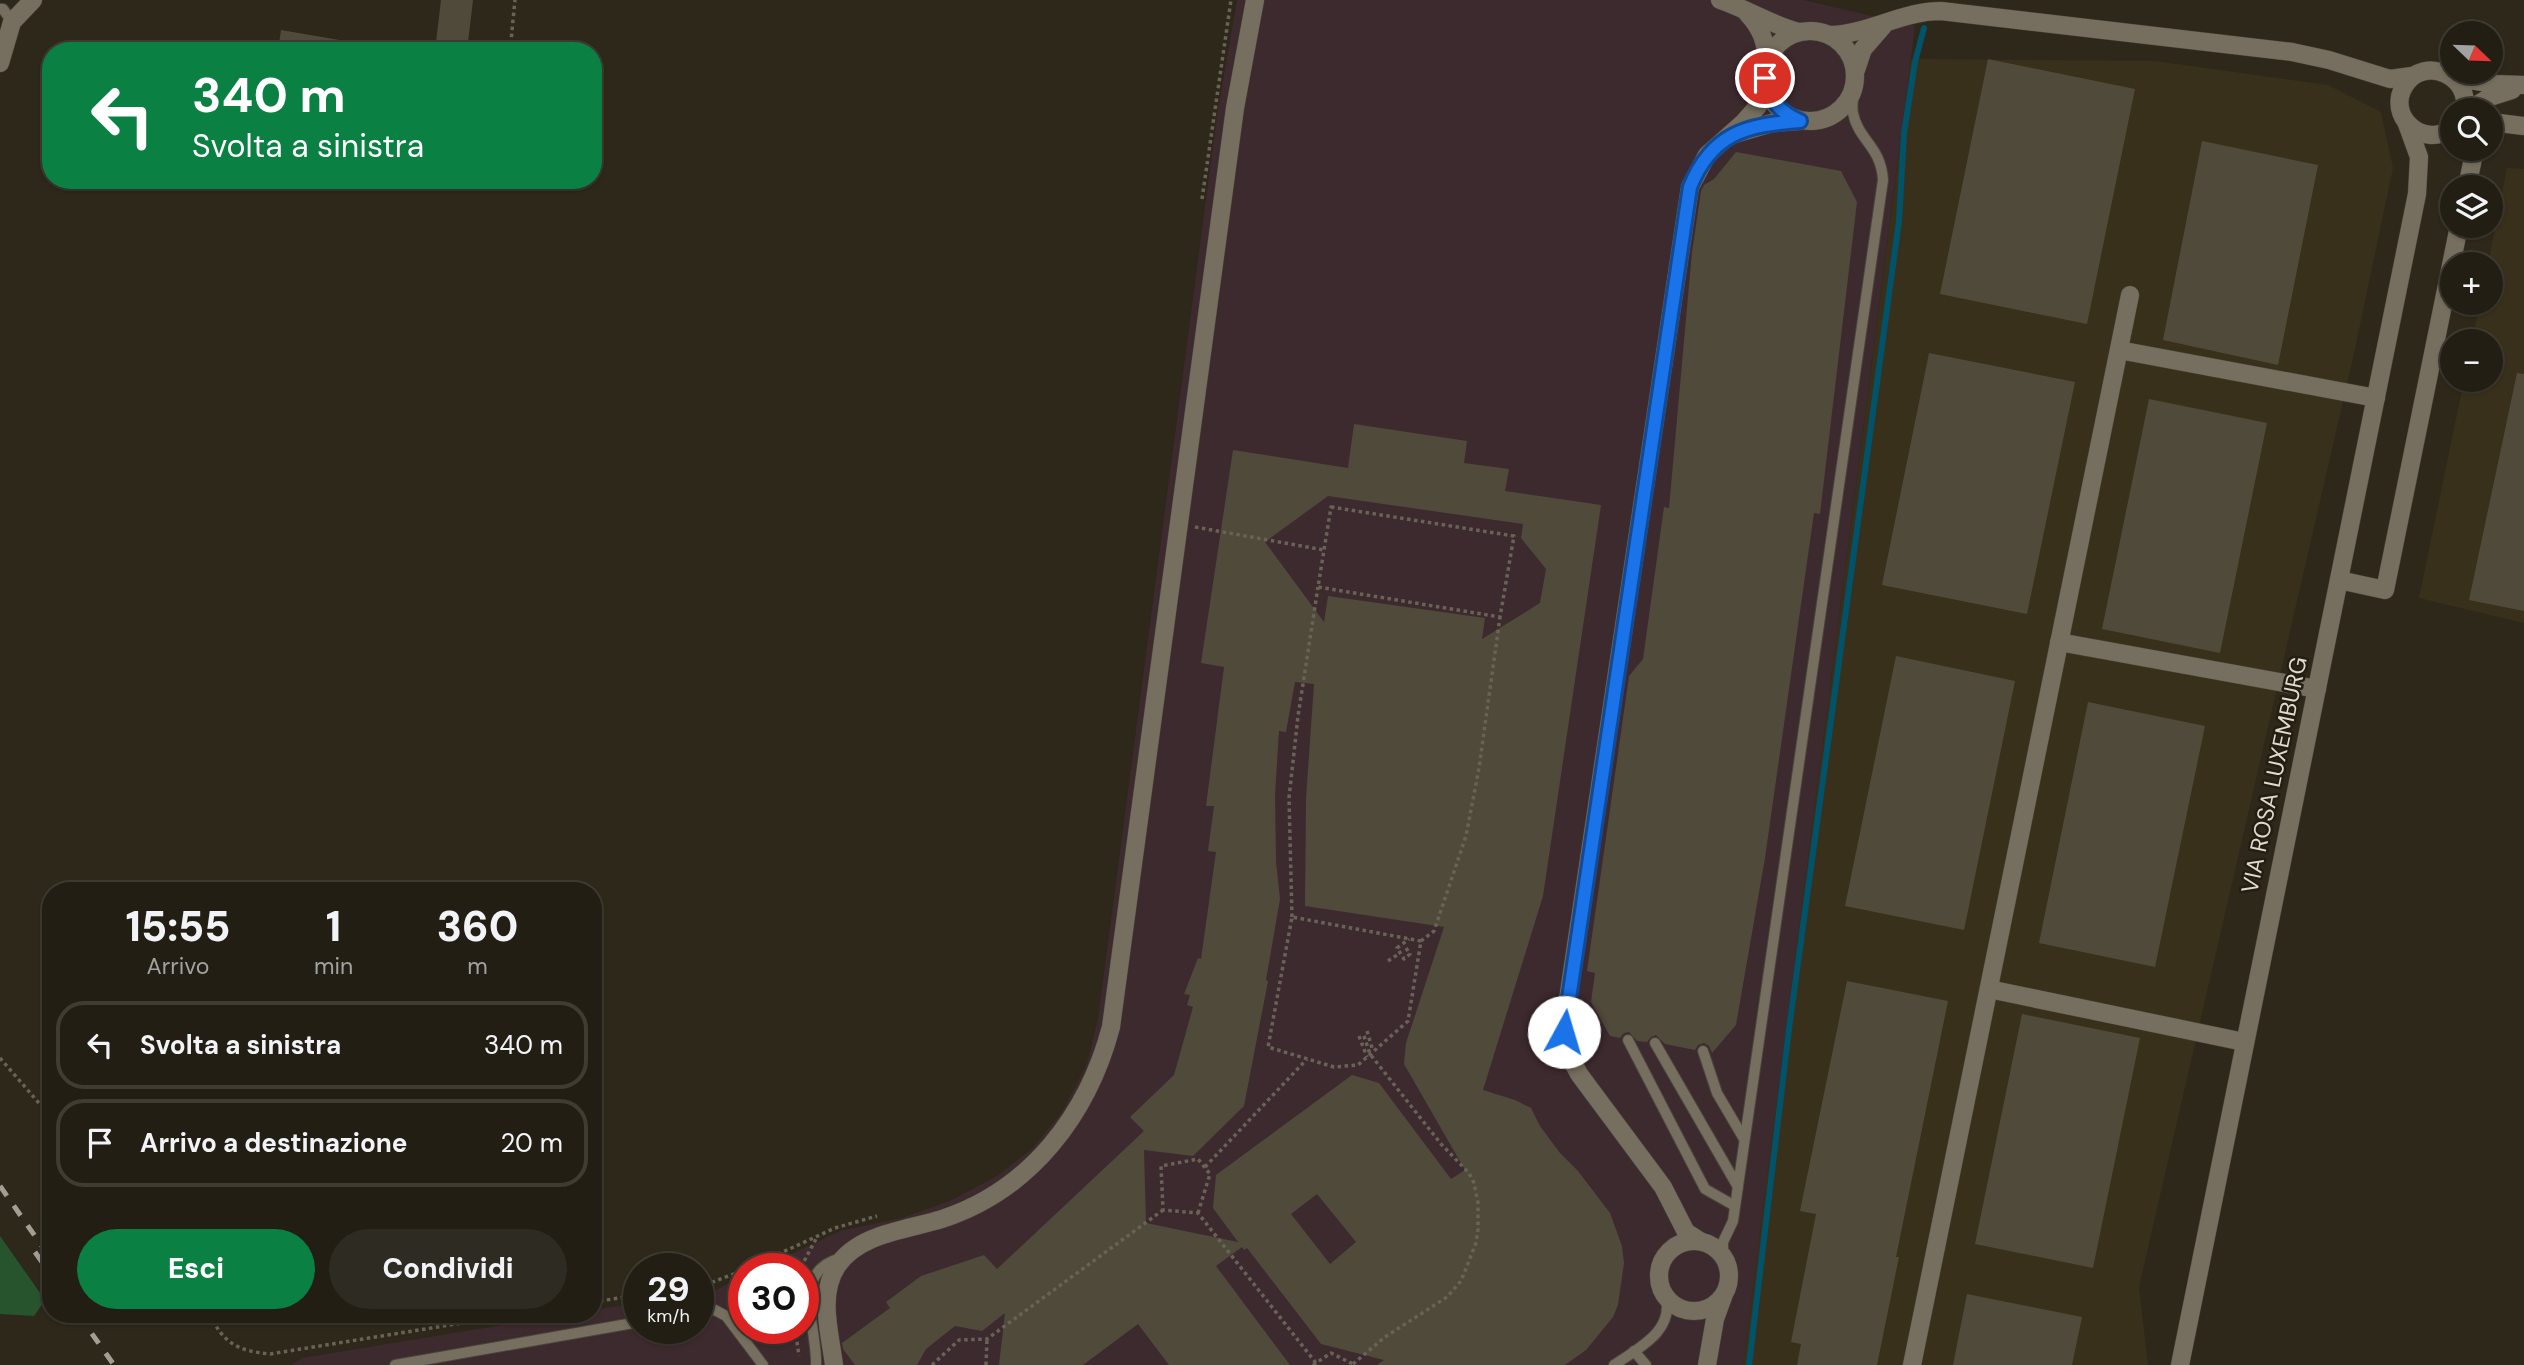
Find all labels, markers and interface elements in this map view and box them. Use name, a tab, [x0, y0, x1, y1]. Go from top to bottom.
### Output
north arrow	[2440, 21, 2502, 84]
map controls	[2440, 21, 2503, 392]
pin	[1735, 48, 1795, 108]
icon: arrive	[1746, 59, 1784, 97]
text: 340 m	[192, 63, 346, 127]
icon: left	[77, 70, 168, 161]
button: search	[2440, 98, 2503, 161]
text: Svolta a sinistra	[192, 125, 424, 167]
button: layers	[2440, 175, 2503, 238]
button: +	[2440, 252, 2503, 315]
button: −	[2440, 329, 2503, 392]
street label: VIA ROSA LUXEMBURG	[2234, 654, 2314, 896]
text: 15:55	[126, 899, 230, 954]
text: 1	[326, 899, 341, 954]
text: 360	[437, 899, 518, 954]
text: Arrivo	[146, 951, 209, 981]
text: min	[314, 951, 353, 981]
text: m	[467, 951, 488, 981]
position arrow	[1527, 995, 1601, 1069]
icon: left	[81, 1026, 119, 1064]
text: Svolta a sinistra	[140, 1028, 341, 1062]
text: 340 m	[484, 1028, 563, 1062]
icon: arrive	[81, 1124, 119, 1162]
text: Arrivo a destinazione	[140, 1126, 407, 1160]
text: 20 m	[500, 1126, 563, 1160]
button: Esci	[77, 1229, 315, 1309]
button: Condividi	[329, 1229, 567, 1309]
speed limit sign: 30	[728, 1253, 819, 1344]
text: 29	[647, 1266, 690, 1312]
text: km/h	[647, 1304, 690, 1328]

